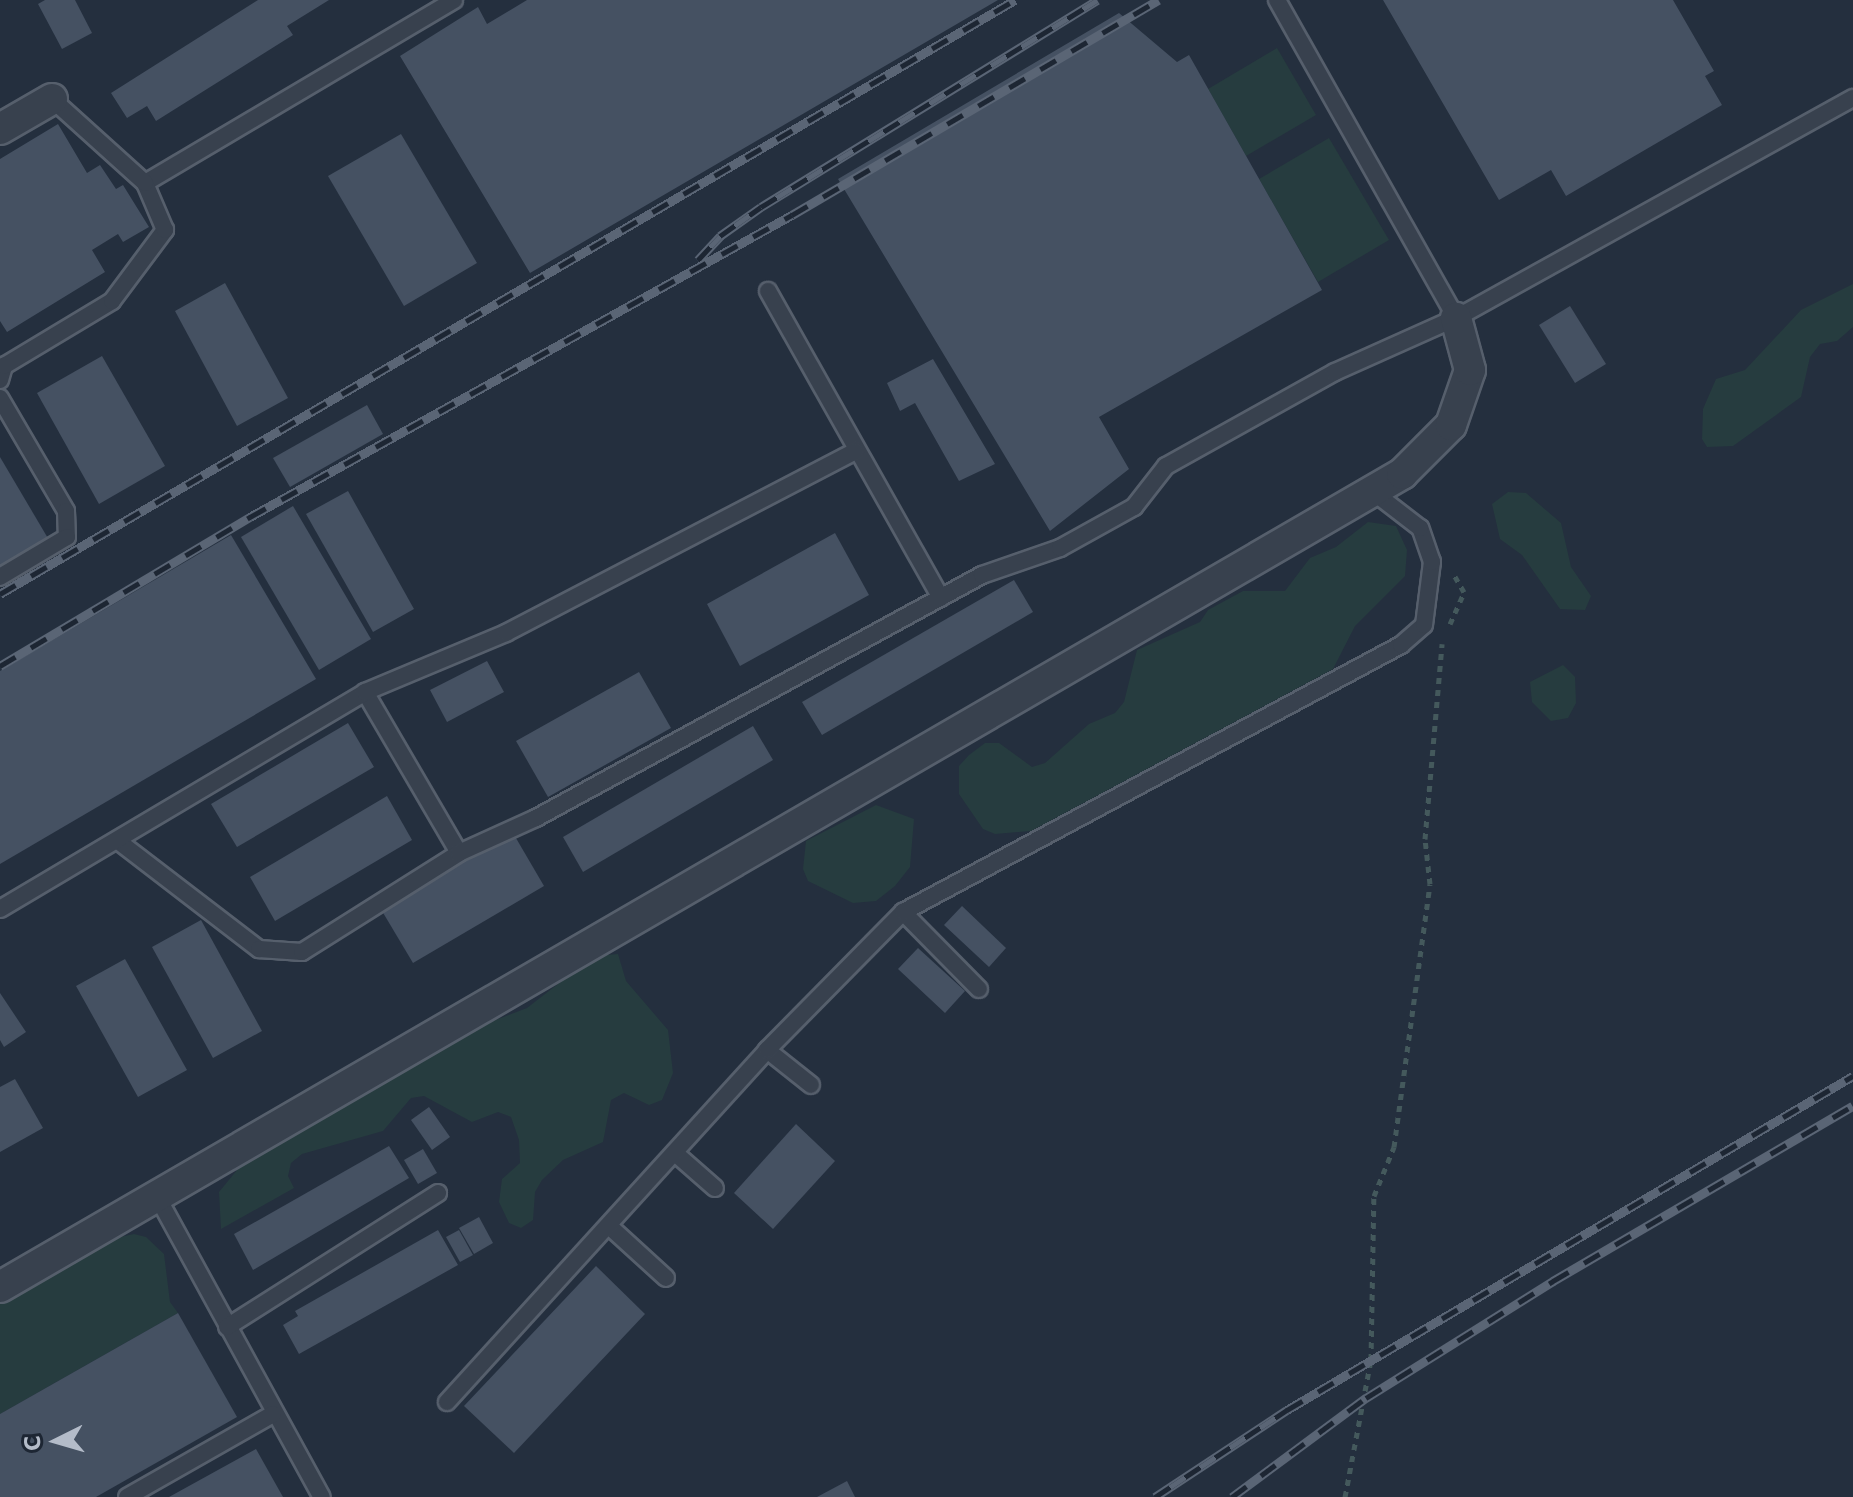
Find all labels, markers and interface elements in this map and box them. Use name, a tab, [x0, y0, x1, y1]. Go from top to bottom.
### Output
north arrow	[16, 1401, 96, 1481]
text: С	[17, 1434, 46, 1452]

